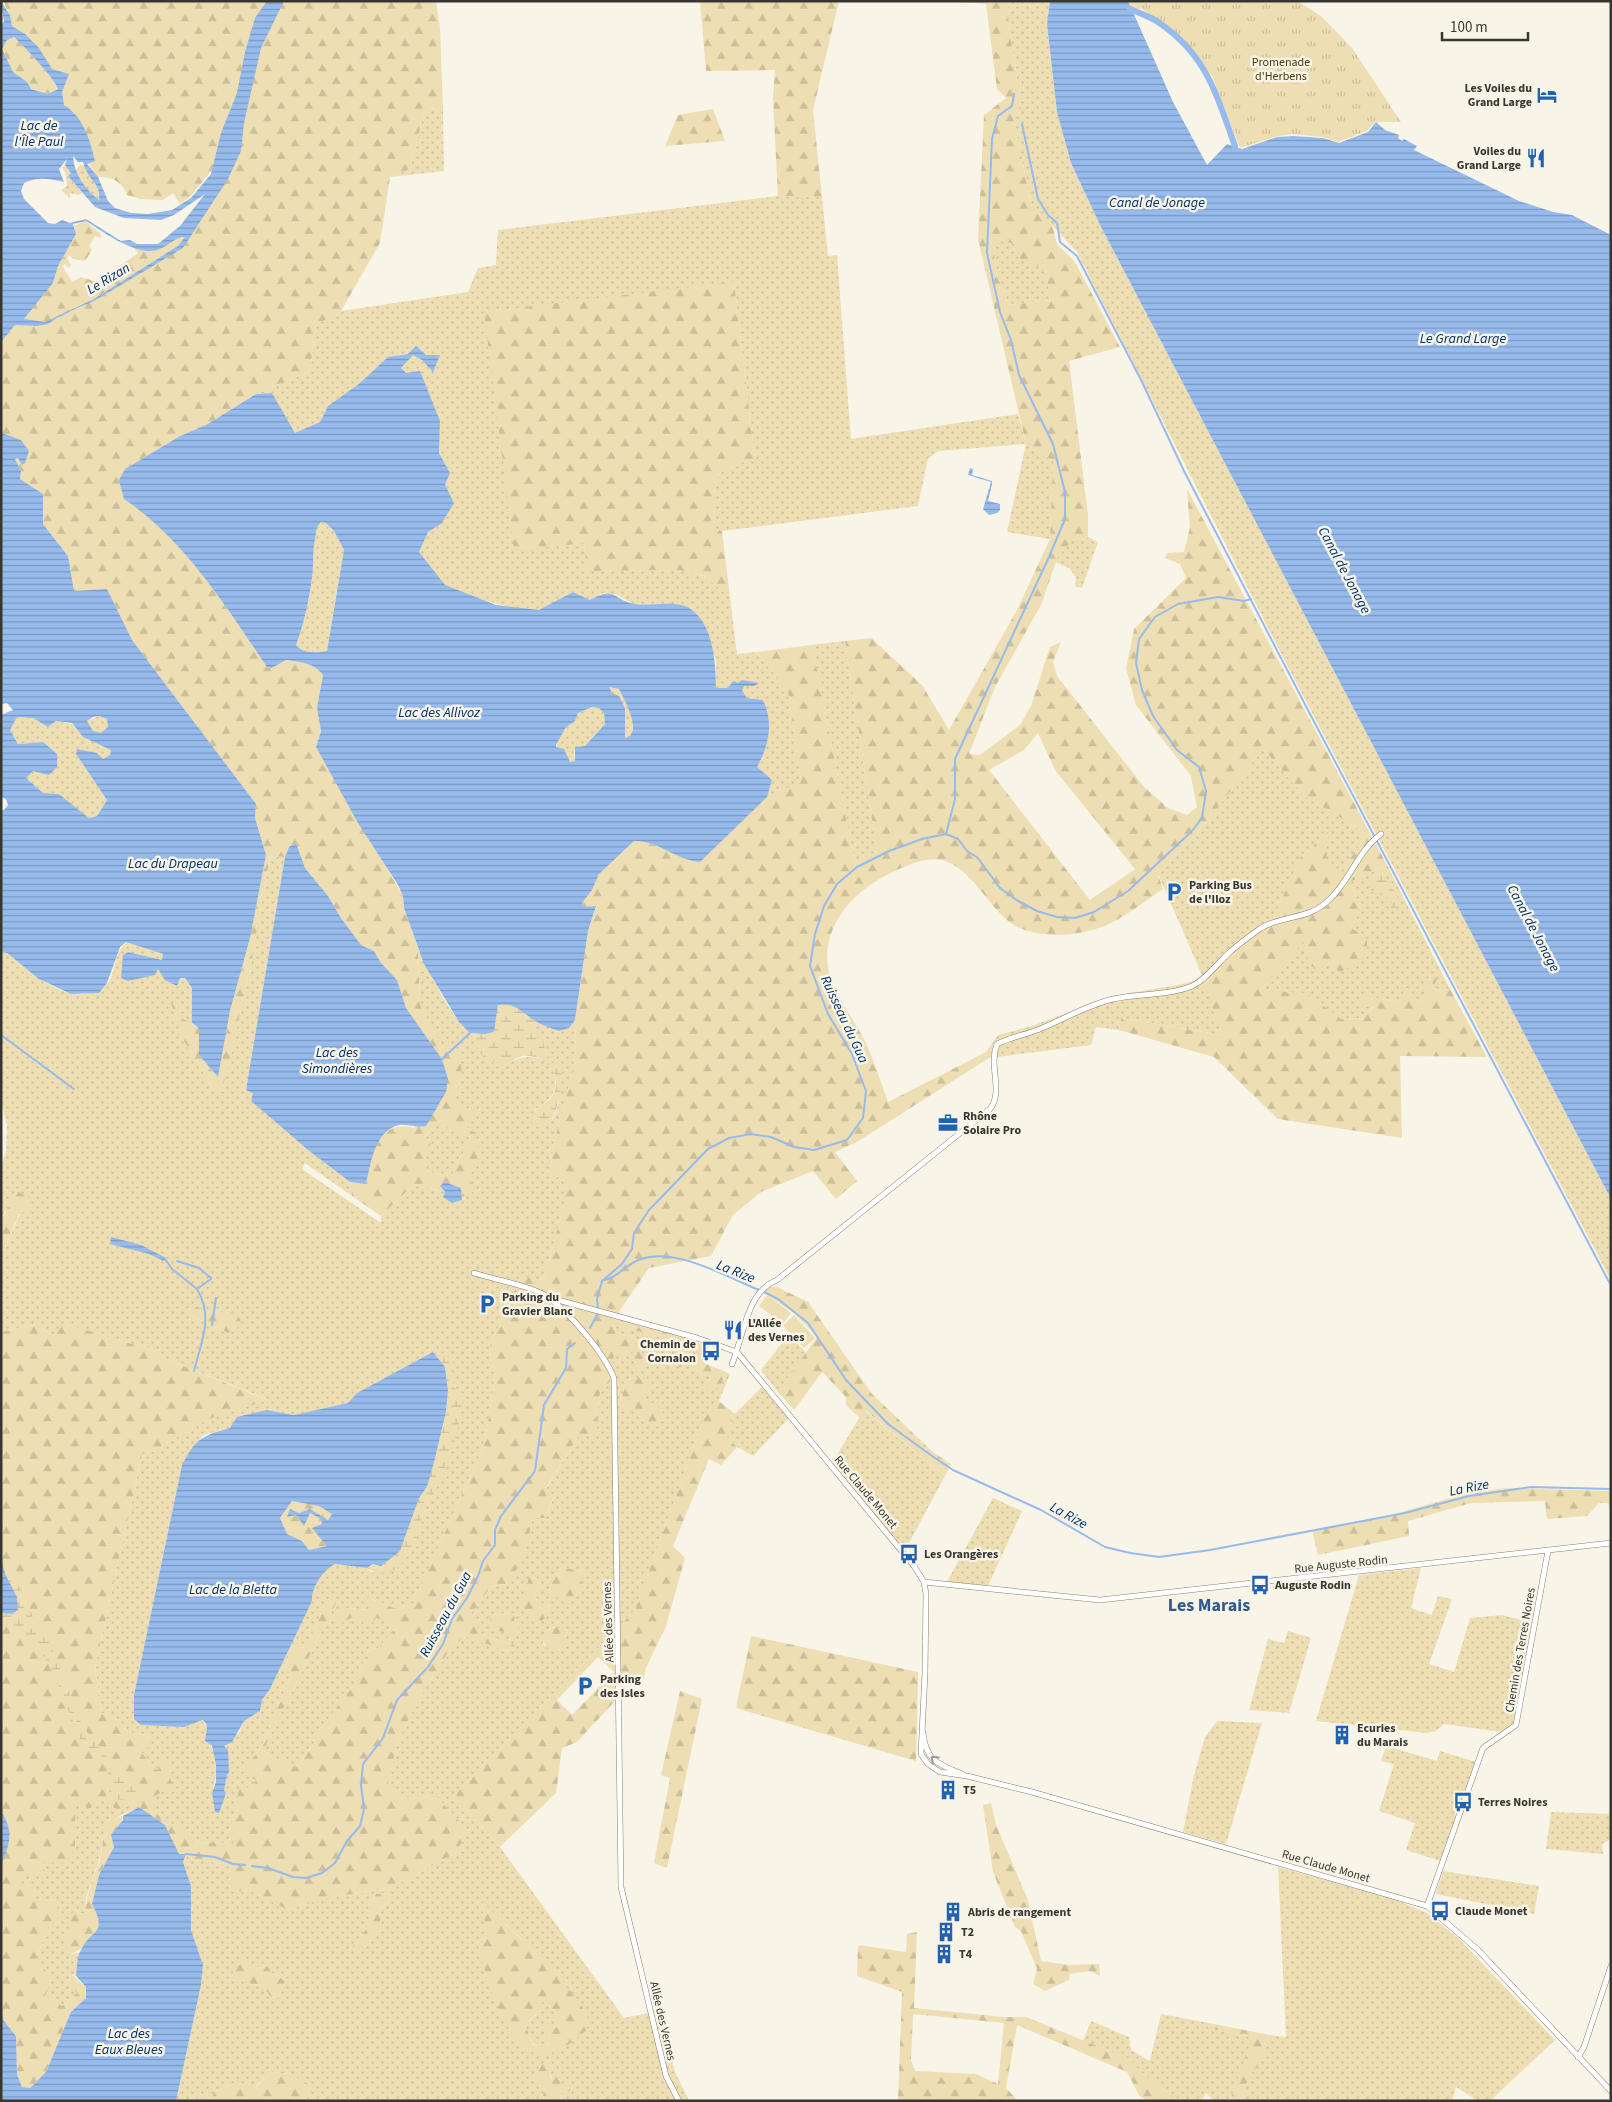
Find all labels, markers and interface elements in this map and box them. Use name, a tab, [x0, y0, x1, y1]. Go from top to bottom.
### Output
scale bar	[1442, 10, 1528, 42]
text: 100 m	[1450, 17, 1488, 38]
park label: Promenade d'Herbens	[1252, 54, 1310, 85]
place label: Les Voiles du Grand Large	[1465, 80, 1532, 111]
hotel icon: Les Voiles du Grand Large	[1536, 84, 1558, 106]
water label: Lac de l'Île Paul	[14, 116, 64, 152]
place label: Voiles du Grand Large	[1457, 143, 1521, 174]
restaurant icon: Voiles du Grand Large	[1525, 147, 1547, 169]
water label: Canal de Jonage	[1109, 193, 1205, 213]
water label: Le Rizan	[83, 258, 134, 300]
water label: Le Grand Large	[1420, 329, 1506, 349]
water label: Canal de Jonage	[1313, 523, 1376, 618]
water label: Lac des Allivoz	[398, 703, 481, 723]
water label: Lac du Drapeau	[128, 854, 218, 874]
place label: Parking Bus de l'Iloz	[1189, 877, 1252, 908]
parking icon: Parking Bus de l'Iloz	[1163, 881, 1185, 903]
water label: Canal de Jonage	[1502, 881, 1565, 976]
water label: Ruisseau du Gua	[815, 972, 873, 1067]
water label: Lac des Simondières	[302, 1043, 373, 1079]
place label: Rhône Solaire Pro	[963, 1108, 1021, 1139]
office icon: Rhône Solaire Pro	[937, 1112, 959, 1134]
water label: La Rize	[713, 1255, 758, 1289]
place label: Parking du Gravier Blanc	[502, 1289, 573, 1320]
parking icon: Parking du Gravier Blanc	[476, 1293, 498, 1315]
place label: L'Allée des Vernes	[748, 1315, 805, 1346]
restaurant icon: L'Allée des Vernes	[722, 1319, 744, 1341]
place label: Chemin de Cornalon	[640, 1336, 696, 1367]
bus stop icon: Chemin de Cornalon	[700, 1340, 722, 1362]
street label: Rue Claude Monet	[830, 1452, 901, 1533]
water label: La Rize	[1448, 1474, 1491, 1502]
water label: La Rize	[1046, 1497, 1091, 1534]
bus stop icon: Les Orangères	[898, 1543, 920, 1565]
place label: Les Orangères	[924, 1546, 998, 1563]
street label: Rue Auguste Rodin	[1294, 1551, 1389, 1578]
water label: Ruisseau du Gua	[415, 1568, 477, 1661]
bus stop icon: Auguste Rodin	[1249, 1574, 1271, 1596]
place label: Auguste Rodin	[1274, 1577, 1351, 1594]
water label: Lac de la Bletta	[189, 1580, 277, 1600]
street label: Allée des Vernes	[599, 1581, 618, 1663]
street label: Chemin des Terres Noires	[1501, 1586, 1540, 1714]
district label: Les Marais	[1168, 1593, 1250, 1618]
place label: Parking des Isles	[600, 1671, 645, 1702]
parking icon: Parking des Isles	[574, 1675, 596, 1697]
place label: Ecuries du Marais	[1357, 1720, 1408, 1751]
building icon: Ecuries du Marais	[1331, 1724, 1353, 1746]
one-way arrow	[931, 1755, 940, 1764]
building icon: T5	[937, 1779, 959, 1801]
place label: T5	[963, 1782, 976, 1799]
bus stop icon: Terres Noires	[1452, 1791, 1474, 1813]
place label: Terres Noires	[1478, 1794, 1547, 1811]
street label: Rue Claude Monet	[1280, 1846, 1372, 1887]
bus stop icon: Claude Monet	[1429, 1900, 1451, 1922]
building icon: Abris de rangement	[942, 1901, 964, 1923]
place label: Claude Monet	[1455, 1903, 1528, 1920]
place label: Abris de rangement	[967, 1904, 1071, 1921]
building icon: T2	[935, 1921, 957, 1943]
place label: T2	[961, 1924, 974, 1941]
building icon: T4	[933, 1943, 955, 1965]
place label: T4	[959, 1946, 973, 1963]
street label: Allée des Vernes	[645, 1980, 680, 2062]
water label: Lac des Eaux Bleues	[95, 2024, 164, 2060]

